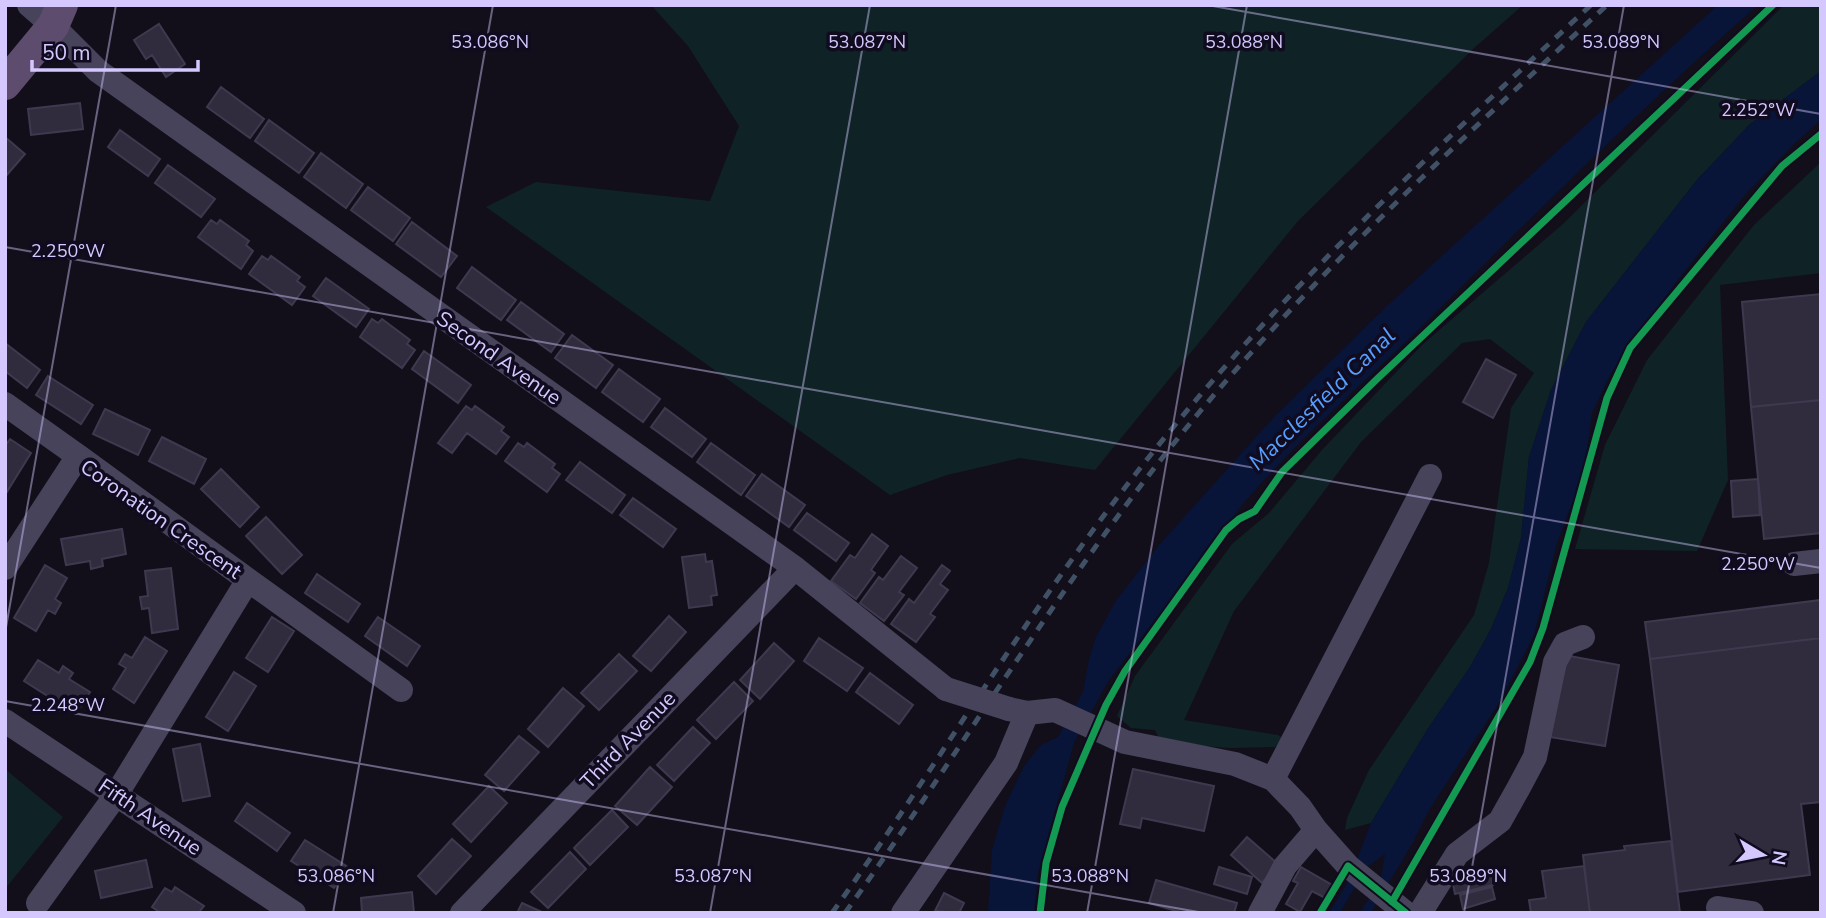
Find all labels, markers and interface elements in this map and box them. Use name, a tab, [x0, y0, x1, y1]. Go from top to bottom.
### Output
scale bar	[32, 28, 198, 72]
text: 53.086°N	[451, 30, 529, 54]
text: 53.087°N	[828, 30, 906, 54]
text: 53.088°N	[1205, 30, 1283, 54]
text: 53.089°N	[1582, 30, 1660, 54]
text: 50 m	[42, 39, 91, 67]
text: 2.252°W	[1721, 98, 1795, 122]
text: 2.250°W	[31, 239, 105, 263]
street label: Second Avenue	[431, 305, 567, 411]
water label: Macclesfield Canal	[1242, 321, 1402, 477]
street label: Coronation Crescent	[75, 453, 248, 586]
text: 2.250°W	[1721, 552, 1795, 576]
street label: Third Avenue	[574, 685, 682, 795]
text: 2.248°W	[31, 693, 105, 717]
street label: Fifth Avenue	[93, 772, 207, 862]
north arrow	[1728, 820, 1798, 890]
text: N	[1765, 849, 1793, 867]
text: 53.086°N	[297, 864, 375, 888]
text: 53.087°N	[674, 864, 752, 888]
text: 53.088°N	[1051, 864, 1129, 888]
text: 53.089°N	[1429, 864, 1507, 888]

